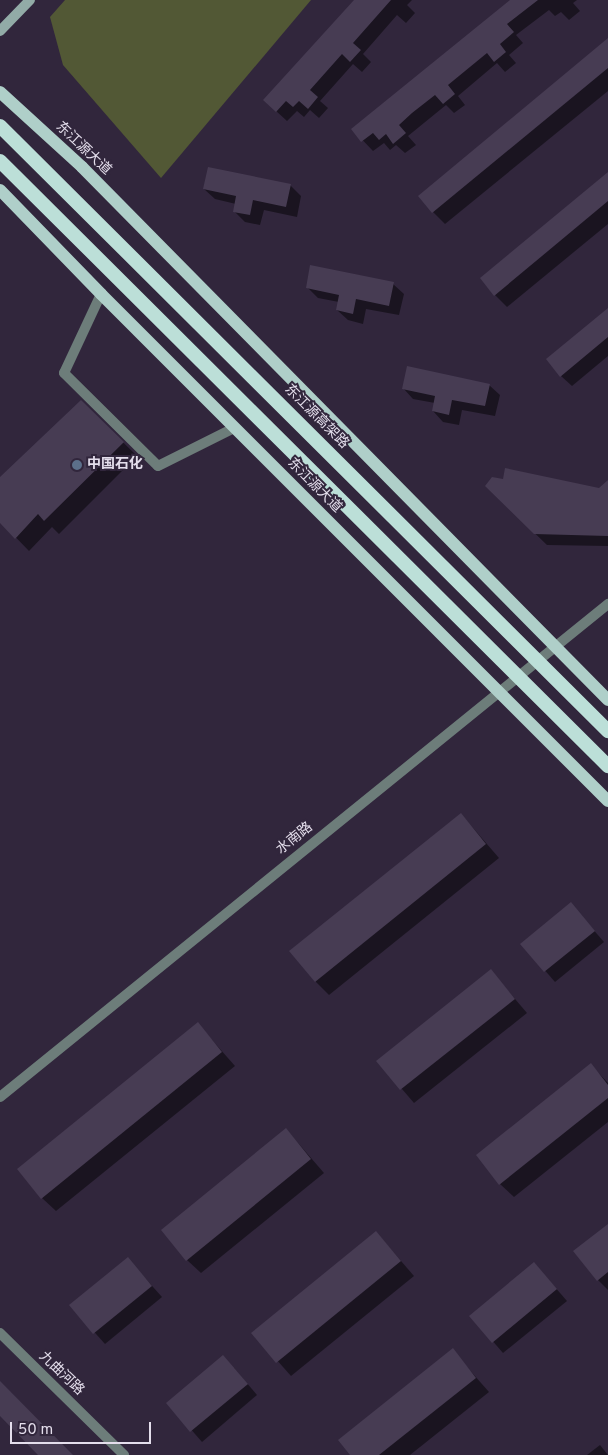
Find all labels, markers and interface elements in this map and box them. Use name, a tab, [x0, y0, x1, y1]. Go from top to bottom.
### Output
street label: 东江源大道	[52, 119, 114, 179]
street label: 东江源高架路	[280, 381, 352, 453]
street label: 东江源大道	[283, 455, 345, 517]
place label: 中国石化	[87, 457, 143, 473]
marker: 中国石化	[71, 459, 83, 471]
street label: 水南路	[273, 819, 317, 859]
street label: 九曲河路	[35, 1349, 87, 1399]
scale bar	[12, 1412, 154, 1444]
text: 50 m	[18, 1421, 53, 1440]

